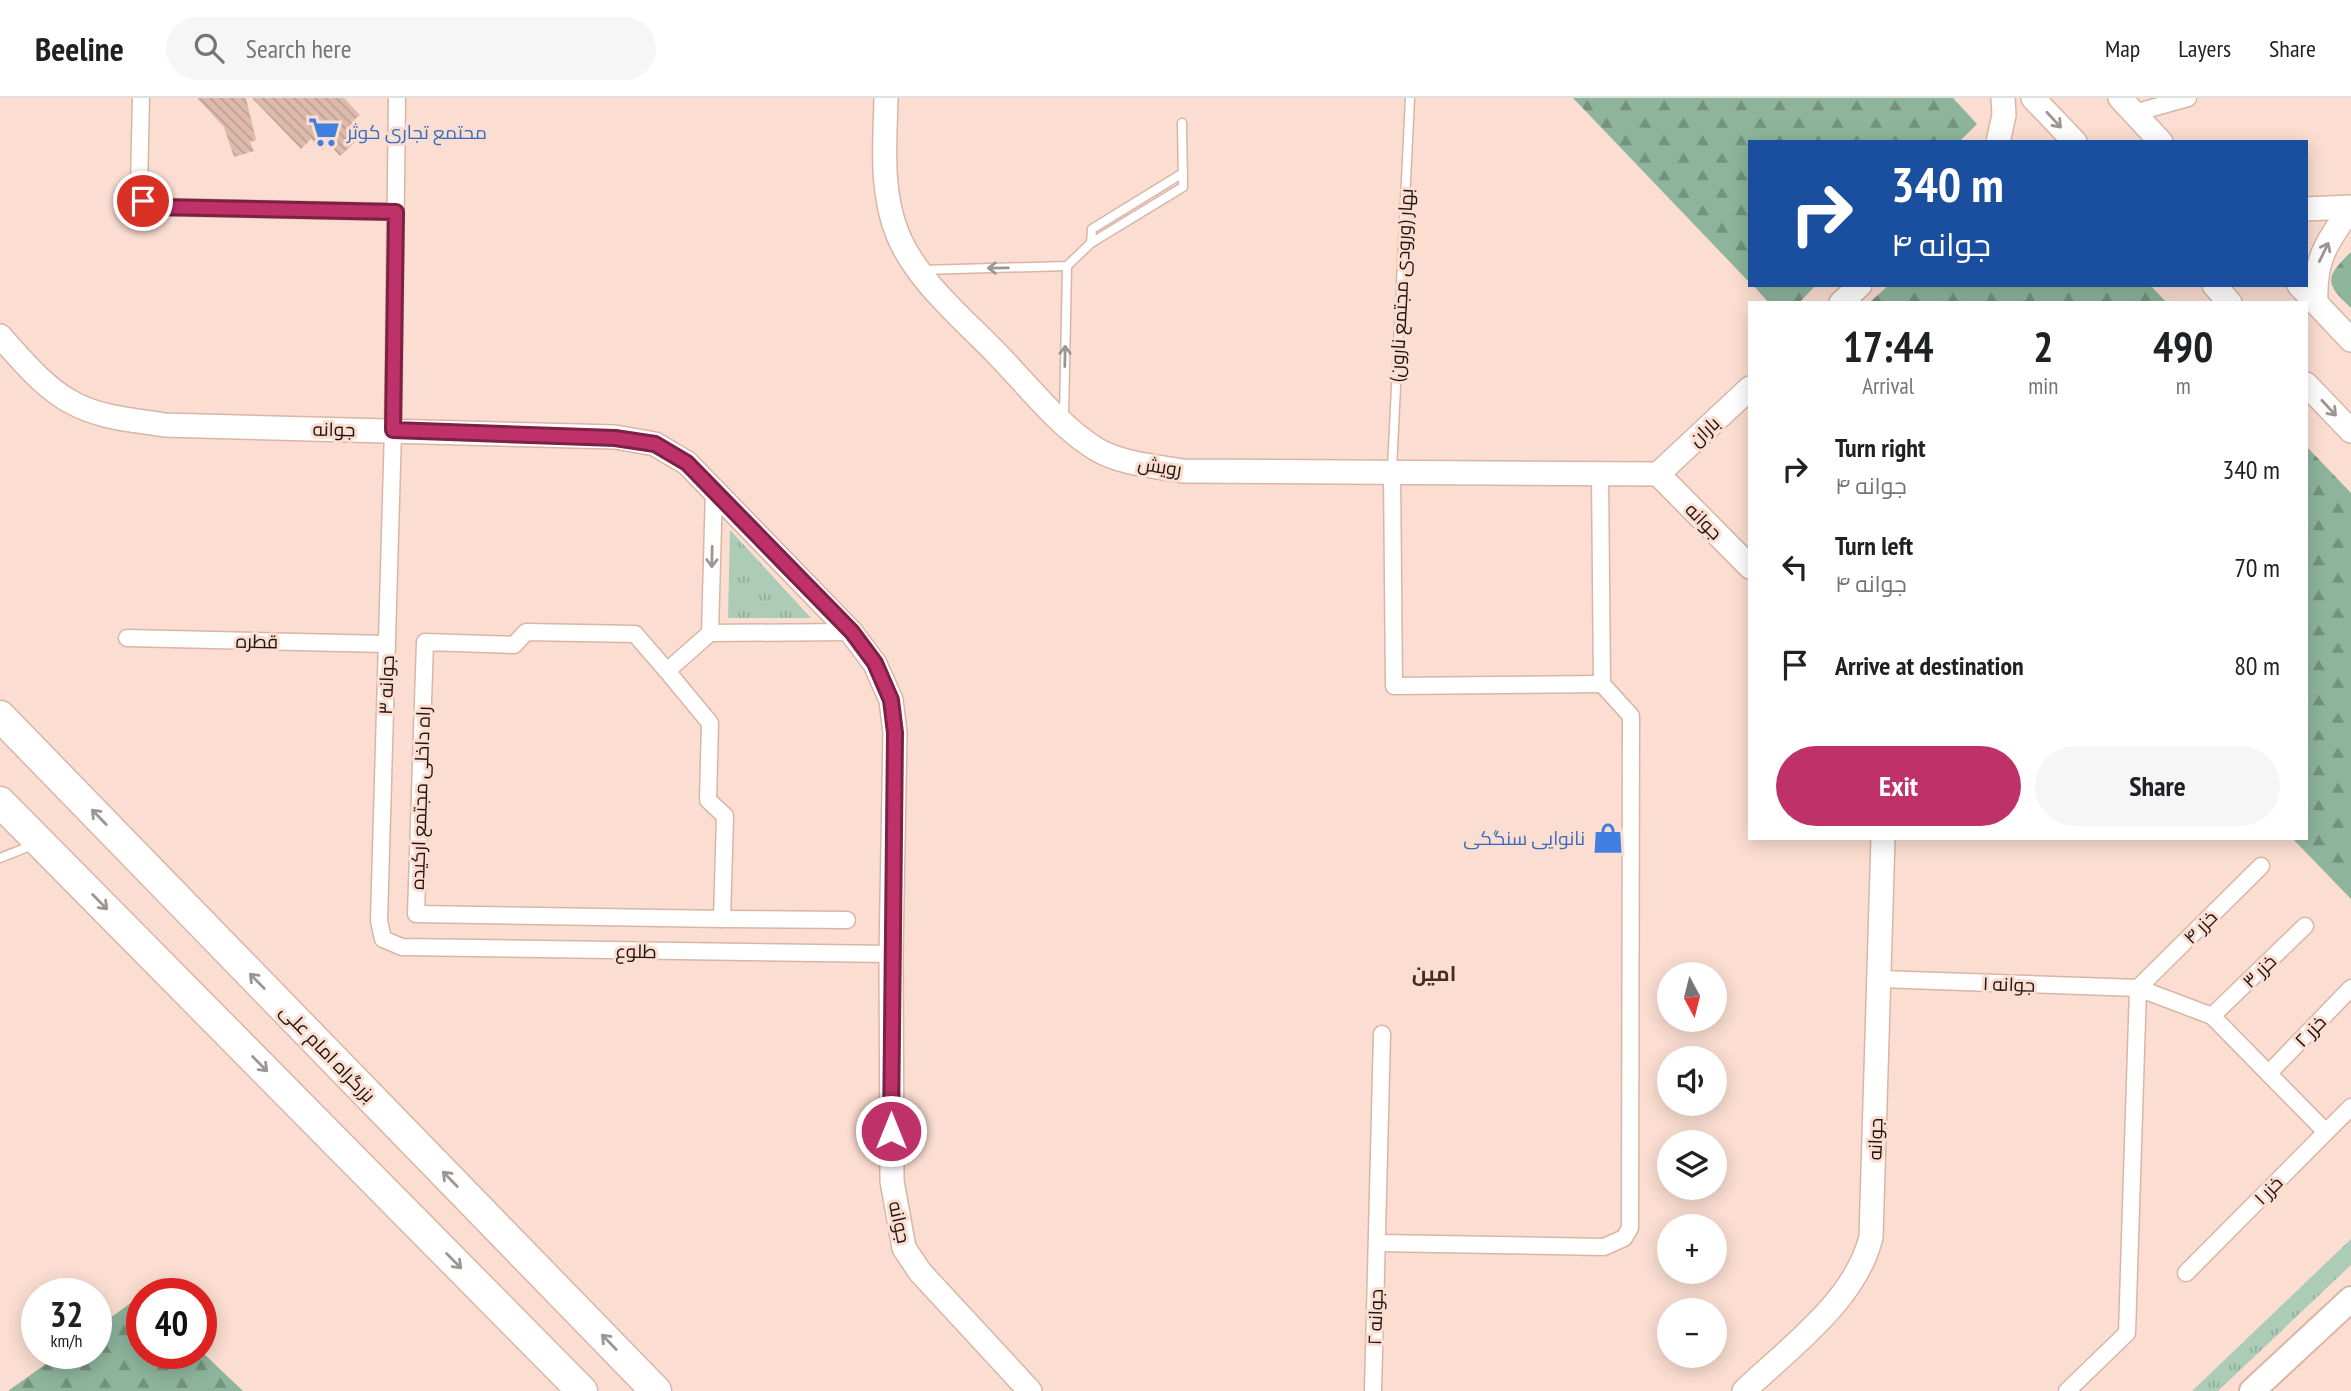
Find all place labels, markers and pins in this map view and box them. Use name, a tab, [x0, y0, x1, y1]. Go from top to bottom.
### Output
supermarket icon: محتمع تجاری کوثر	[307, 115, 341, 149]
place label: محتمع تجاری کوثر	[346, 120, 487, 146]
pin	[113, 171, 173, 231]
shop icon: نانوایی سنگکی	[1591, 821, 1625, 855]
place label: نانوایی سنگکی	[1463, 826, 1585, 850]

